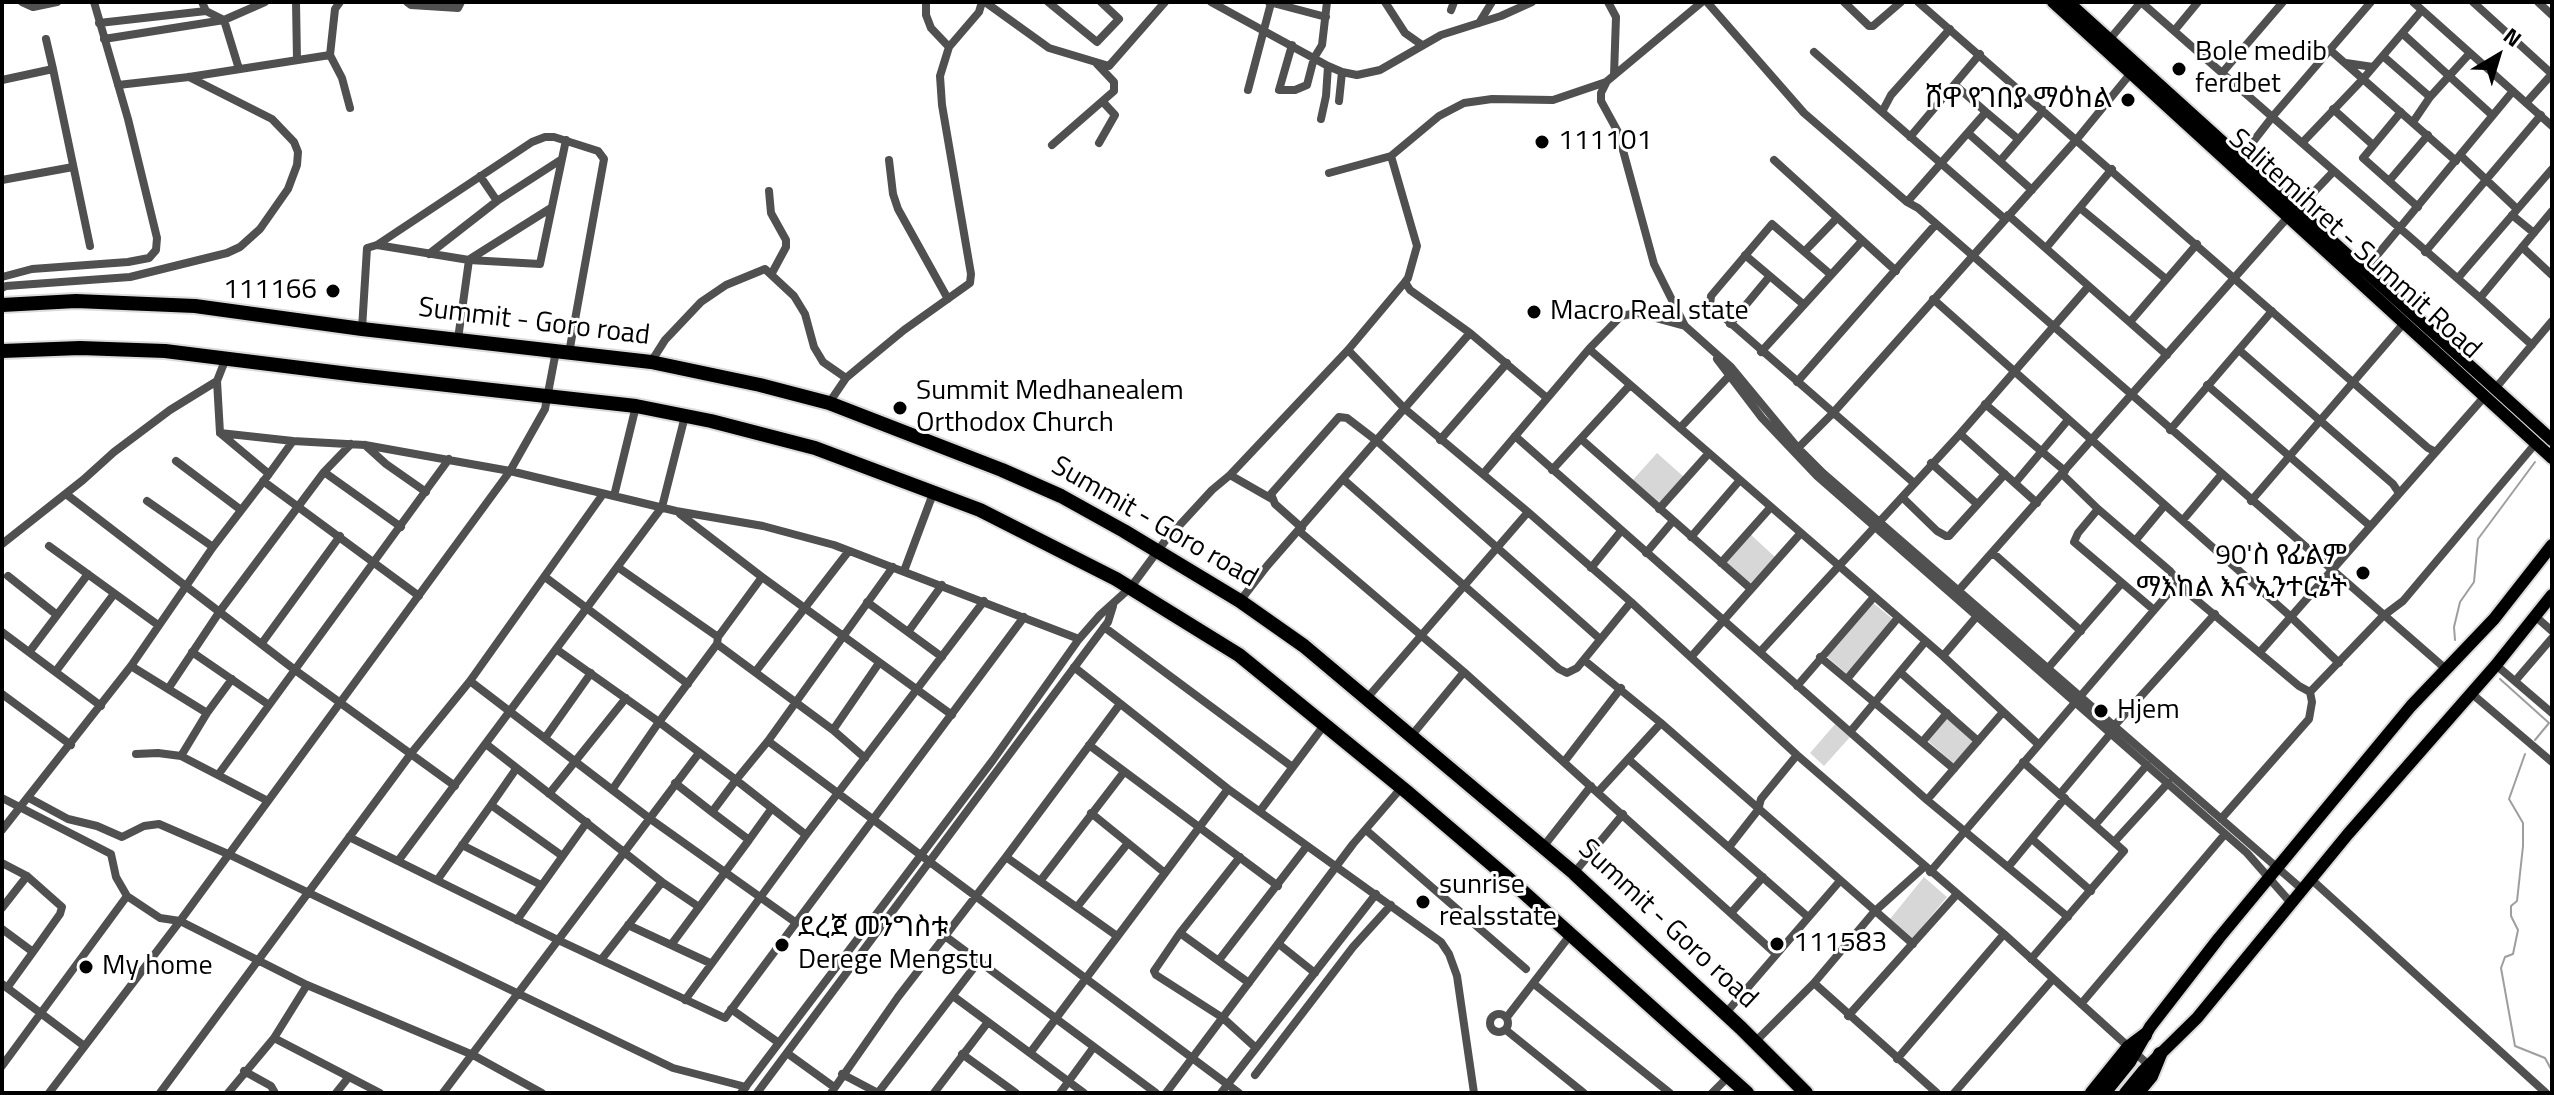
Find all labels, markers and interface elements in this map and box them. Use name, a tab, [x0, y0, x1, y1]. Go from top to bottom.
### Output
north arrow	[2458, 16, 2538, 96]
text: N	[2496, 19, 2529, 55]
place label: Bole medib ferdbet	[2195, 36, 2327, 102]
marker: Bole medib ferdbet	[2170, 60, 2188, 78]
place label: ሸዋ የገበያ ማዕከል	[1925, 83, 2112, 117]
marker: ሸዋ የገበያ ማዕከል	[2119, 91, 2137, 109]
street label: Salitemihret - Summit Road	[2221, 123, 2487, 367]
place label: 111101	[1558, 125, 1652, 159]
marker: 111101	[1533, 133, 1551, 151]
place label: 111166	[223, 274, 317, 308]
marker: 111166	[324, 282, 342, 300]
street label: Summit - Goro road	[416, 292, 652, 354]
place label: Macro Real state	[1550, 295, 1749, 329]
marker: Macro Real state	[1525, 303, 1543, 321]
place label: Summit Medhanealem Orthodox Church	[916, 375, 1184, 441]
marker: Summit Medhanealem Orthodox Church	[891, 399, 909, 417]
street label: Summit - Goro road	[1045, 450, 1263, 596]
place label: 90'ስ የፊልም ማእከል እና ኢንተርኔት	[2136, 540, 2347, 606]
marker: 90'ስ የፊልም ማእከል እና ኢንተርኔት	[2354, 564, 2372, 582]
place label: Hjem	[2117, 694, 2180, 728]
marker: Hjem	[2092, 702, 2110, 720]
street label: Summit - Goro road	[1570, 833, 1764, 1017]
place label: sunrise realsstate	[1439, 869, 1557, 935]
marker: sunrise realsstate	[1414, 893, 1432, 911]
place label: ደረጀ መንግስቱ Derege Mengstu	[798, 912, 993, 978]
place label: 111583	[1793, 927, 1887, 961]
marker: 111583	[1768, 935, 1786, 953]
marker: ደረጀ መንግስቱ Derege Mengstu	[773, 936, 791, 954]
place label: My home	[102, 950, 213, 984]
marker: My home	[77, 958, 95, 976]

